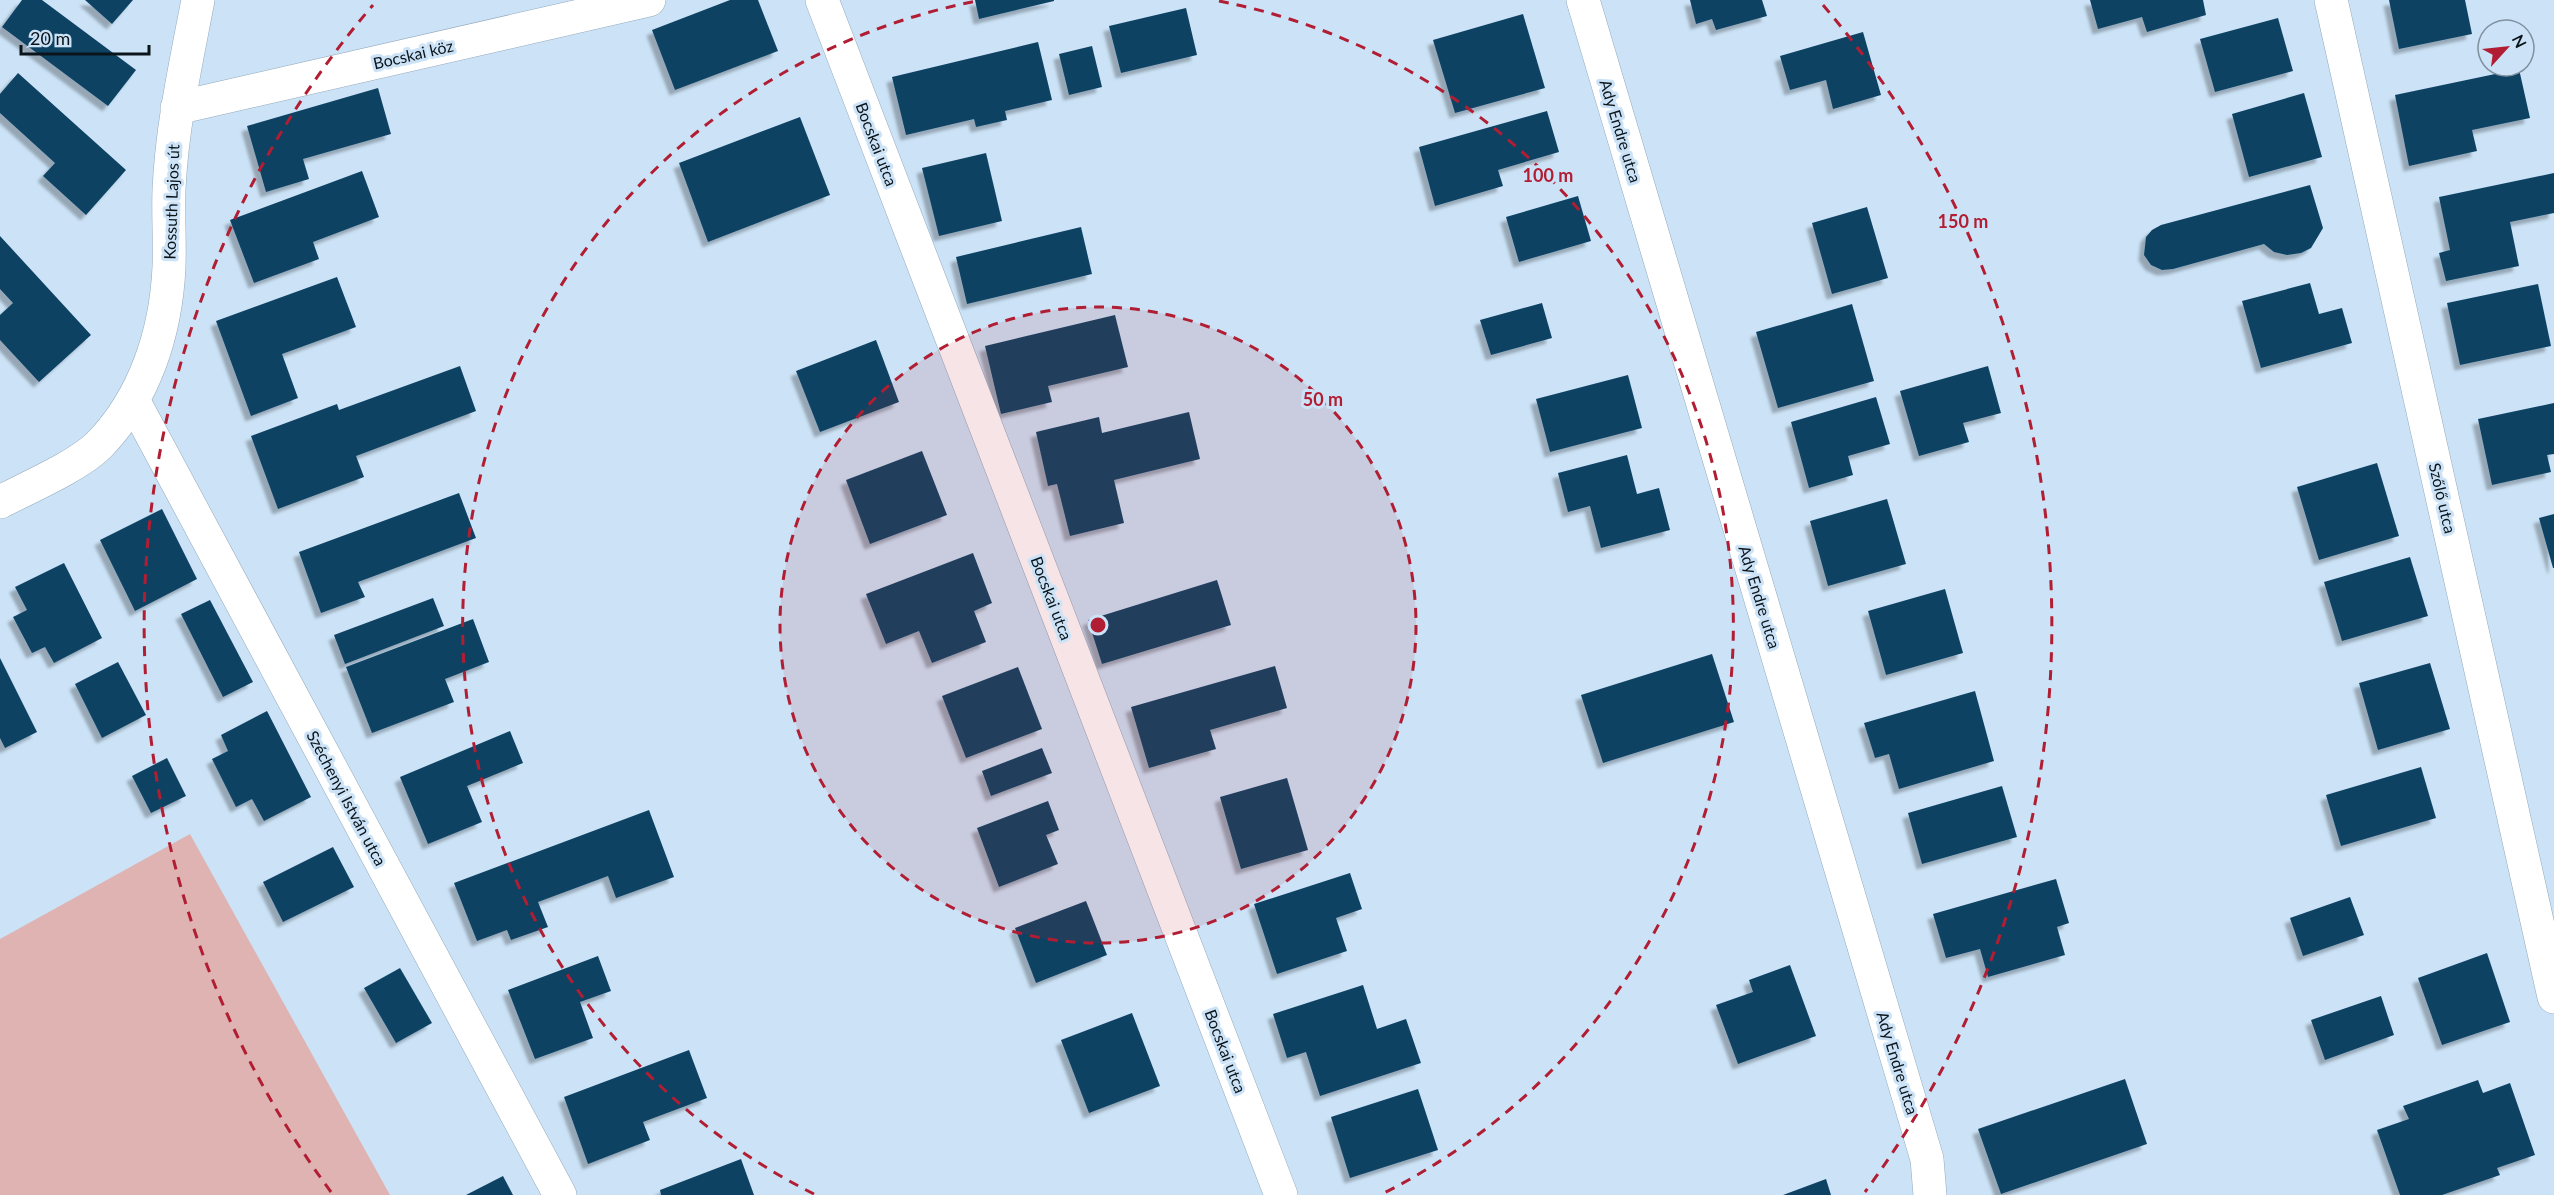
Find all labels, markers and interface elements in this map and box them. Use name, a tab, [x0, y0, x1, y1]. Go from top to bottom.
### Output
scale bar	[21, 18, 148, 56]
north arrow	[2476, 18, 2536, 78]
text: 20 m	[30, 27, 70, 49]
text: N	[2509, 31, 2531, 51]
street label: Bocskai köz	[371, 36, 455, 72]
street label: Ady Endre utca	[1596, 77, 1646, 185]
street label: Bocskai utca	[852, 99, 902, 189]
street label: Kossuth Lajos út	[159, 144, 183, 260]
text: 100 m	[1523, 164, 1573, 186]
text: 150 m	[1938, 210, 1988, 232]
text: 50 m	[1303, 388, 1343, 410]
street label: Szőlő utca	[2426, 461, 2460, 535]
street label: Ady Endre utca	[1735, 543, 1785, 651]
street label: Bocskai utca	[1027, 553, 1077, 643]
centre of rings	[1088, 615, 1108, 635]
street label: Széchenyi István utca	[303, 727, 391, 869]
street label: Bocskai utca	[1201, 1006, 1251, 1096]
street label: Ady Endre utca	[1873, 1009, 1923, 1117]

